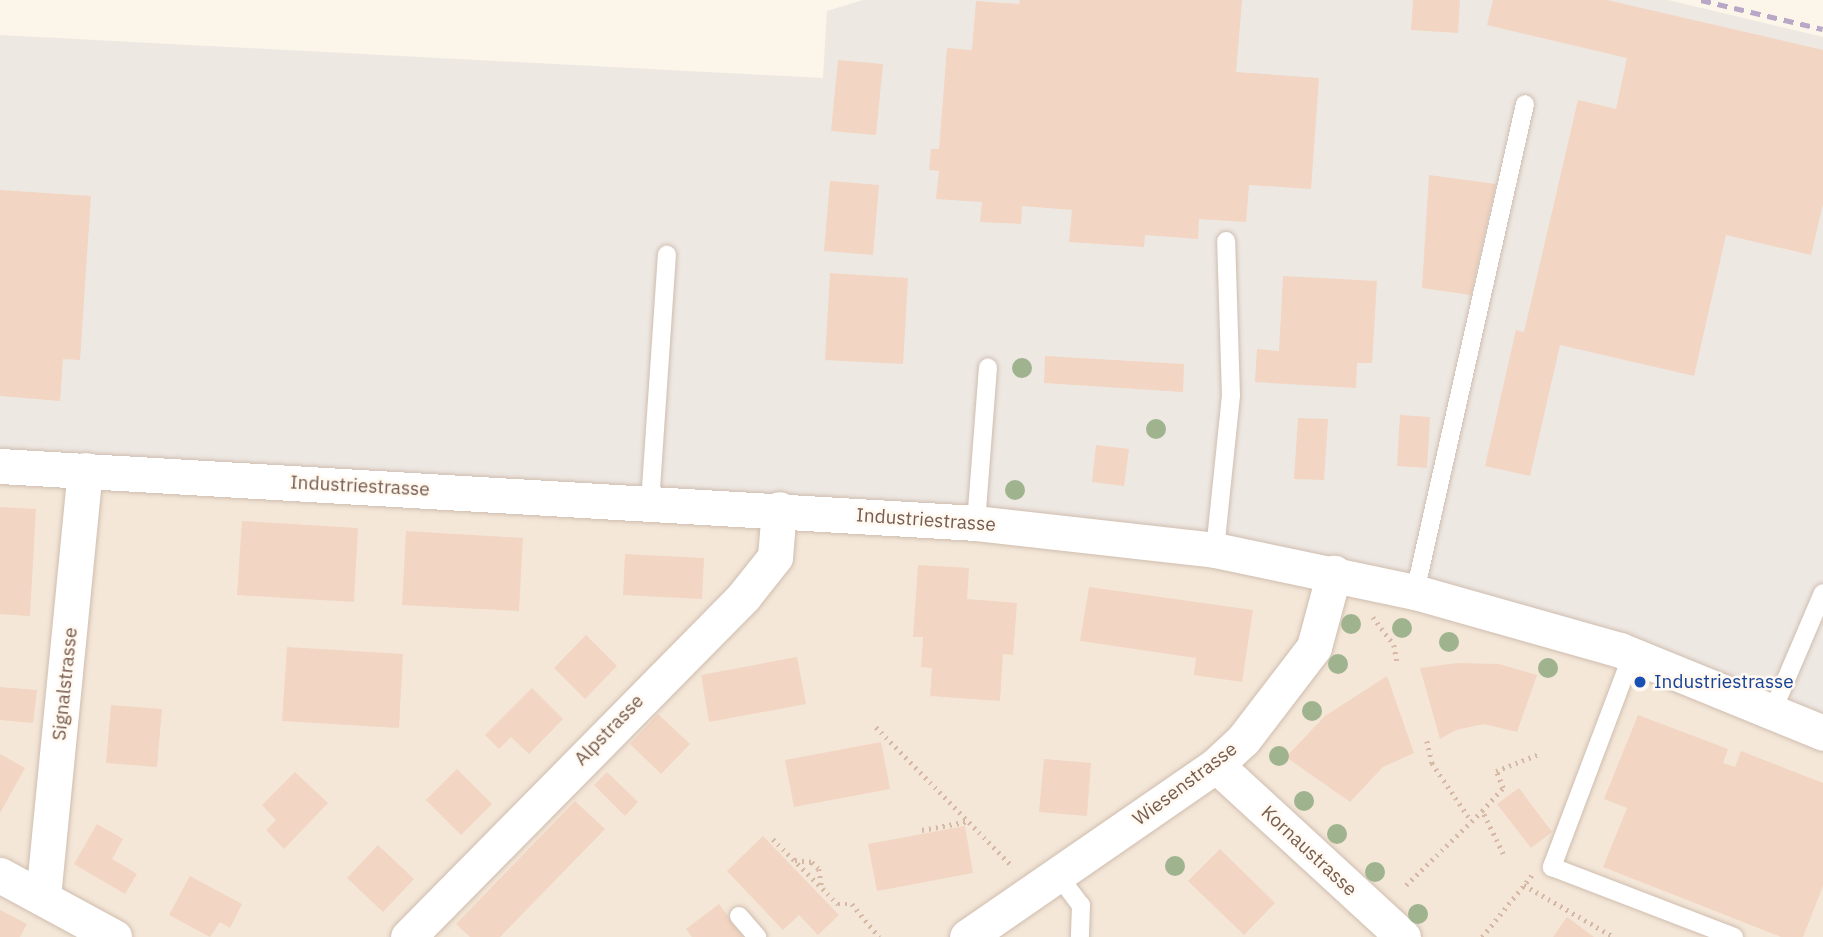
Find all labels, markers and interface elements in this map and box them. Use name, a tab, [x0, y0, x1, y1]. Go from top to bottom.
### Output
street label: Industriestrasse	[290, 471, 430, 501]
street label: Industriestrasse	[855, 504, 997, 536]
street label: Signalstrasse	[48, 626, 82, 742]
place label: Industriestrasse	[1654, 671, 1794, 693]
marker: Industriestrasse	[1632, 674, 1648, 690]
street label: Alpstrasse	[570, 690, 648, 770]
street label: Wiesenstrasse	[1129, 738, 1241, 830]
street label: Kornaustrasse	[1256, 801, 1362, 901]

